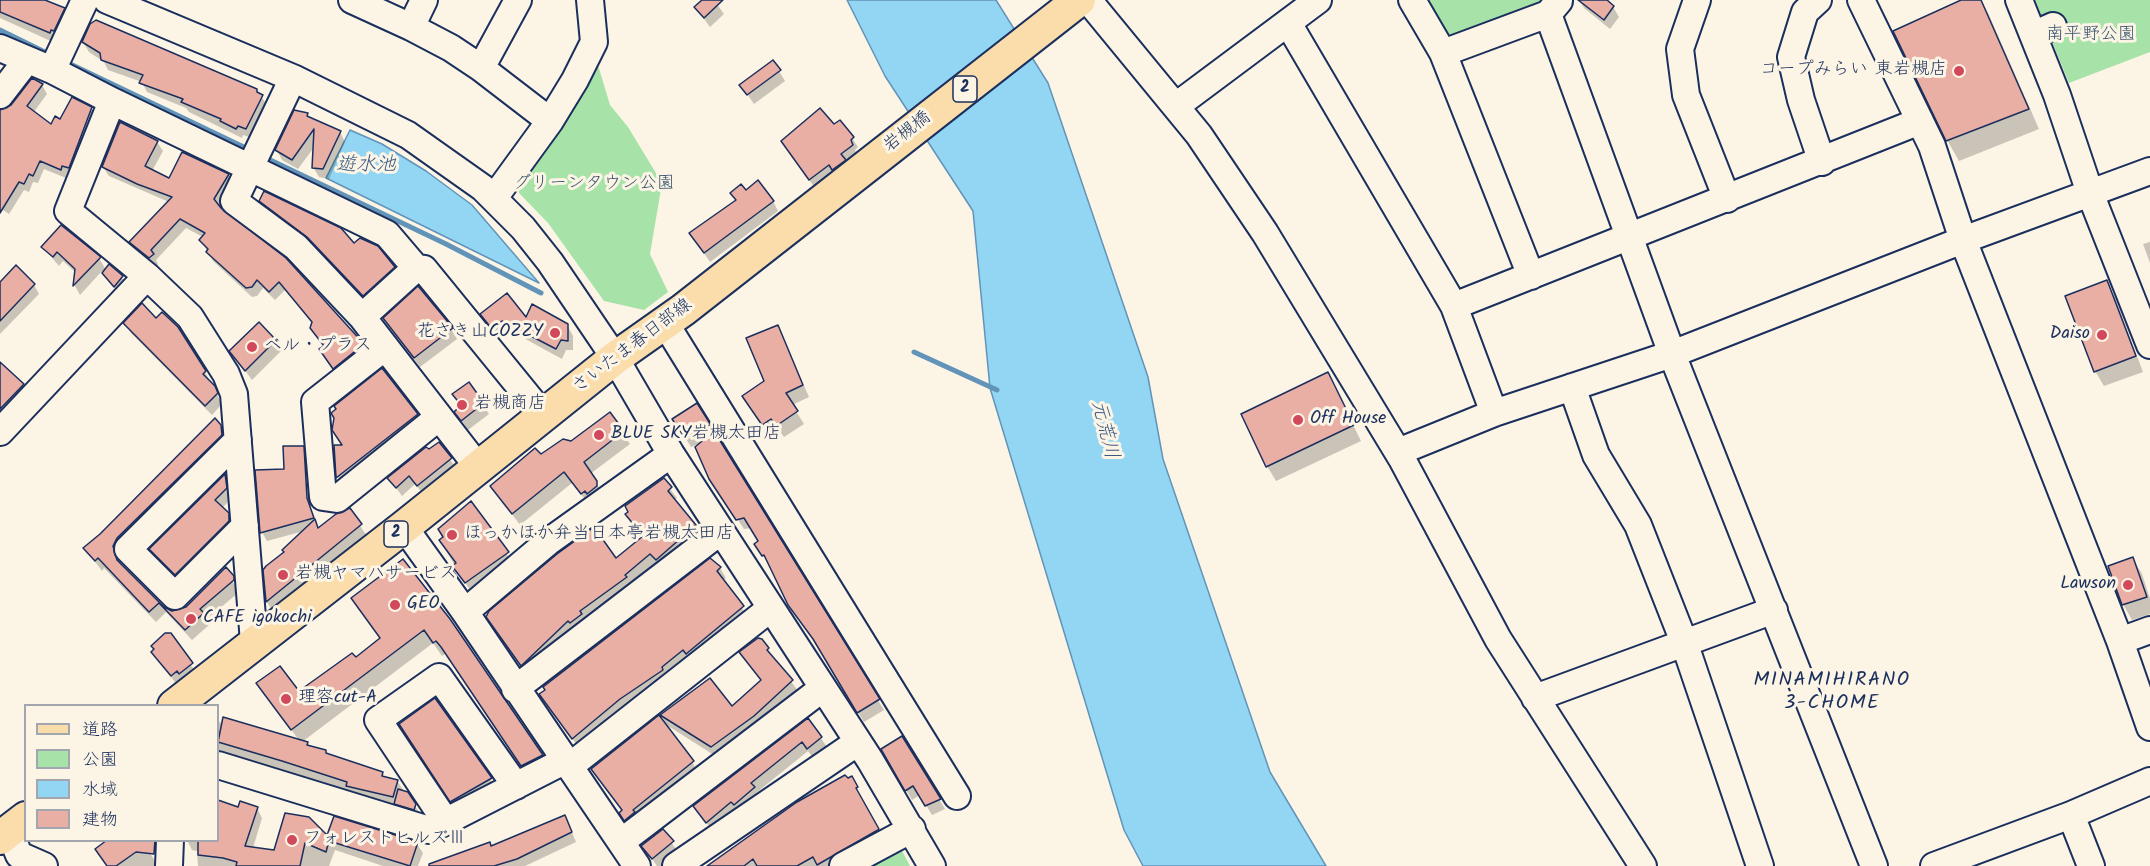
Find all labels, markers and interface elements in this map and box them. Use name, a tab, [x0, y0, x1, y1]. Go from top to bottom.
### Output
park label: 南平野公園	[2046, 25, 2136, 47]
place label: コープみらい 東岩槻店	[1760, 60, 1947, 82]
marker: コープみらい 東岩槻店	[1952, 64, 1966, 78]
road number: 2	[953, 76, 977, 102]
street label: 岩槻橋	[880, 108, 936, 158]
water label: 遊水池	[336, 155, 396, 179]
park label: グリーンタウン公園	[513, 174, 675, 196]
street label: さいたま春日部線	[569, 295, 697, 399]
place label: 花さき山COZZY	[417, 322, 543, 344]
place label: Daiso	[2050, 324, 2090, 346]
marker: 花さき山COZZY	[548, 326, 562, 340]
marker: Daiso	[2095, 328, 2109, 342]
place label: ベル・プラス	[264, 336, 372, 358]
marker: ベル・プラス	[245, 340, 259, 354]
place label: 岩槻商店	[474, 394, 546, 416]
marker: 岩槻商店	[455, 398, 469, 412]
water label: 元荒川	[1084, 398, 1122, 462]
place label: Off House	[1310, 409, 1386, 431]
marker: Off House	[1291, 413, 1305, 427]
place label: BLUE SKY岩槻太田店	[611, 424, 781, 446]
marker: BLUE SKY岩槻太田店	[592, 428, 606, 442]
road number: 2	[384, 521, 408, 547]
place label: ほっかほか弁当日本亭岩槻太田店	[464, 524, 734, 546]
marker: ほっかほか弁当日本亭岩槻太田店	[445, 528, 459, 542]
place label: 岩槻ヤマハサービス	[295, 564, 457, 586]
marker: 岩槻ヤマハサービス	[276, 568, 290, 582]
place label: Lawson	[2060, 574, 2116, 596]
marker: Lawson	[2121, 578, 2135, 592]
place label: GEO	[407, 594, 440, 616]
marker: GEO	[388, 598, 402, 612]
place label: CAFE igokochi	[203, 608, 311, 630]
marker: CAFE igokochi	[184, 612, 198, 626]
district label: MINAMIHIRANO 3-CHOME	[1754, 670, 1910, 717]
place label: 理容cut-A	[298, 688, 377, 710]
marker: 理容cut-A	[279, 692, 293, 706]
legend	[24, 704, 219, 842]
text: 道路	[82, 716, 118, 745]
text: 公園	[82, 746, 118, 775]
text: 水域	[82, 776, 118, 805]
text: 建物	[82, 806, 118, 835]
place label: フォレストヒルズⅢ	[304, 829, 466, 851]
marker: フォレストヒルズⅢ	[285, 833, 299, 847]

